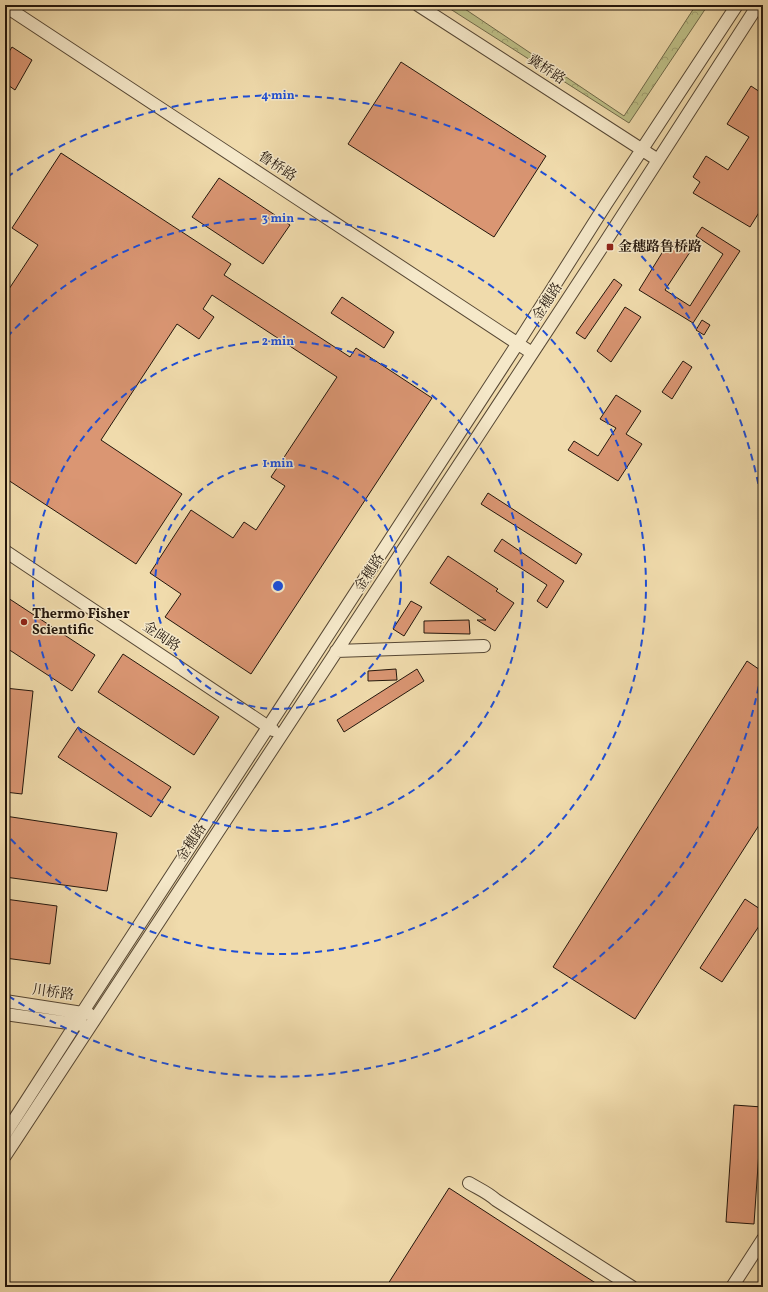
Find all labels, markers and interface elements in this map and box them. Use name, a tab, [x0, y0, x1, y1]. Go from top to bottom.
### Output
street label: 冀桥路	[523, 51, 569, 89]
text: 4 min	[261, 88, 295, 104]
street label: 鲁桥路	[254, 148, 300, 186]
text: 3 min	[262, 211, 294, 227]
place label: 金穗路鲁桥路	[618, 238, 702, 257]
marker: 金穗路鲁桥路	[605, 242, 615, 252]
street label: 金穗路	[529, 279, 567, 325]
text: 2 min	[262, 334, 294, 350]
text: 1 min	[263, 456, 294, 472]
street label: 金穗路	[351, 550, 389, 596]
centre of rings	[271, 579, 285, 593]
place label: Thermo Fisher Scientific	[32, 605, 130, 640]
marker: Thermo Fisher Scientific	[19, 617, 29, 627]
street label: 金闽路	[138, 617, 184, 657]
street label: 金穗路	[173, 820, 211, 866]
street label: 川桥路	[31, 981, 75, 1005]

